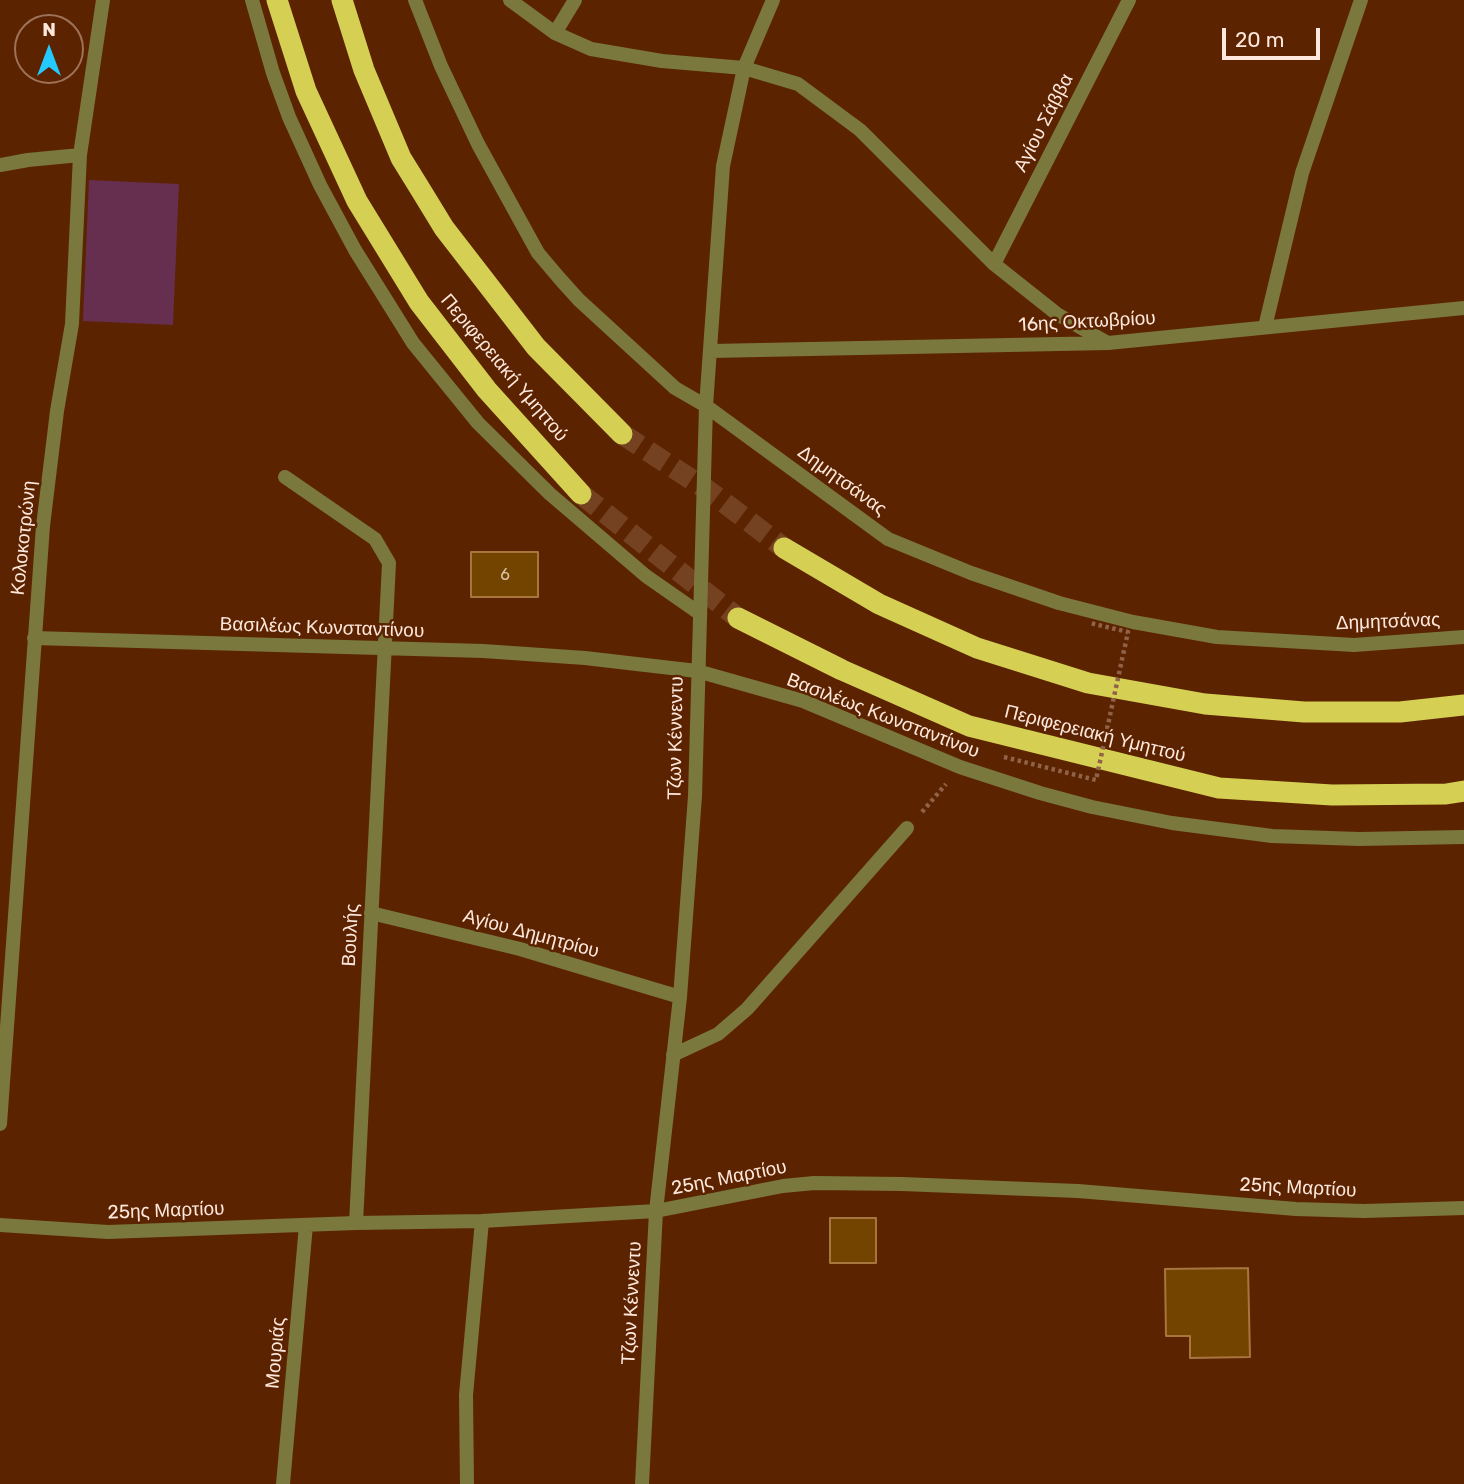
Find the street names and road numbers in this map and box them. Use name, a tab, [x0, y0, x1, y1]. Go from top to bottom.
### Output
street label: Αγίου Σάββα	[1010, 70, 1078, 176]
street label: Περιφερειακή Υμηττού	[436, 290, 572, 446]
street label: 16ης Οκτωβρίου	[1018, 307, 1156, 337]
street label: Δημητσάνας	[793, 441, 891, 521]
street label: Κολοκοτρώνη	[7, 480, 41, 596]
street label: Δημητσάνας	[1335, 609, 1441, 635]
street label: Βασιλέως Κωνσταντίνου	[219, 613, 425, 643]
street label: Βασιλέως Κωνσταντίνου	[783, 669, 983, 763]
street label: Τζων Κέννεντυ	[664, 676, 688, 800]
street label: Περιφερειακή Υμηττού	[1002, 700, 1188, 768]
street label: Βουλής	[338, 903, 364, 967]
street label: Αγίου Δημητρίου	[460, 905, 602, 963]
street label: 25ης Μαρτίου	[669, 1156, 789, 1200]
street label: 25ης Μαρτίου	[1239, 1174, 1357, 1202]
street label: 25ης Μαρτίου	[107, 1198, 225, 1224]
street label: Τζων Κέννεντυ	[617, 1241, 647, 1365]
street label: Μουριάς	[262, 1316, 290, 1390]

